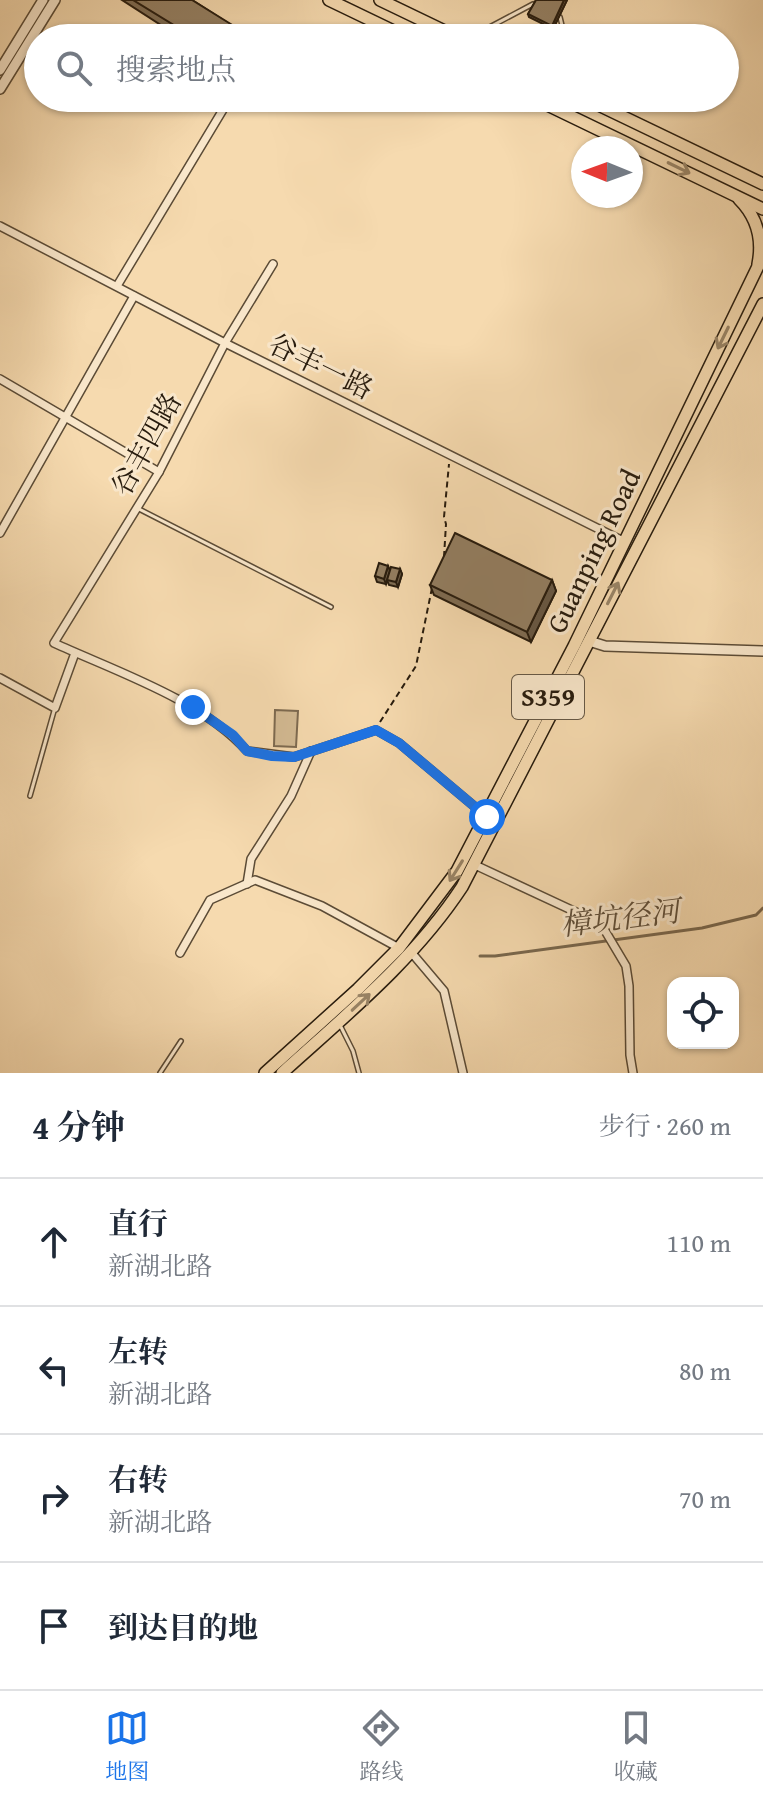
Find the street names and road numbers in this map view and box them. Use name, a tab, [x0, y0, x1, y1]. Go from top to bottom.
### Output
street label: 谷丰一路	[262, 323, 381, 409]
street label: 谷丰四路	[100, 385, 191, 503]
street label: Guanping Road	[535, 462, 650, 640]
road number: S359	[512, 675, 584, 719]

